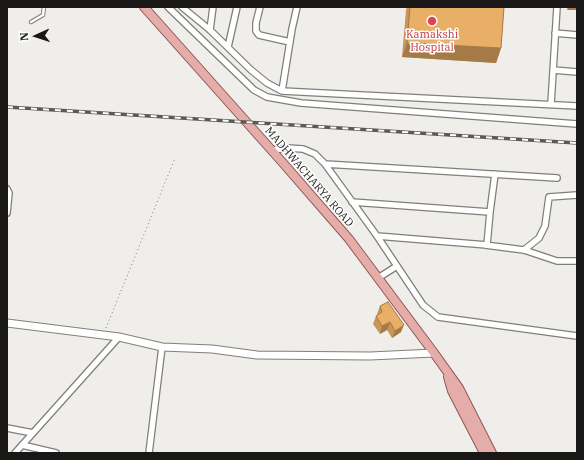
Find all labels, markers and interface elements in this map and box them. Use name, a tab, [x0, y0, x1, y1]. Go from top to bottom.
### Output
marker: Kamakshi Hospital	[426, 15, 438, 27]
north arrow	[16, 16, 56, 56]
place label: Kamakshi Hospital	[406, 28, 458, 54]
text: N	[17, 32, 31, 41]
street label: MADHWACHARYA ROAD	[262, 124, 356, 230]

